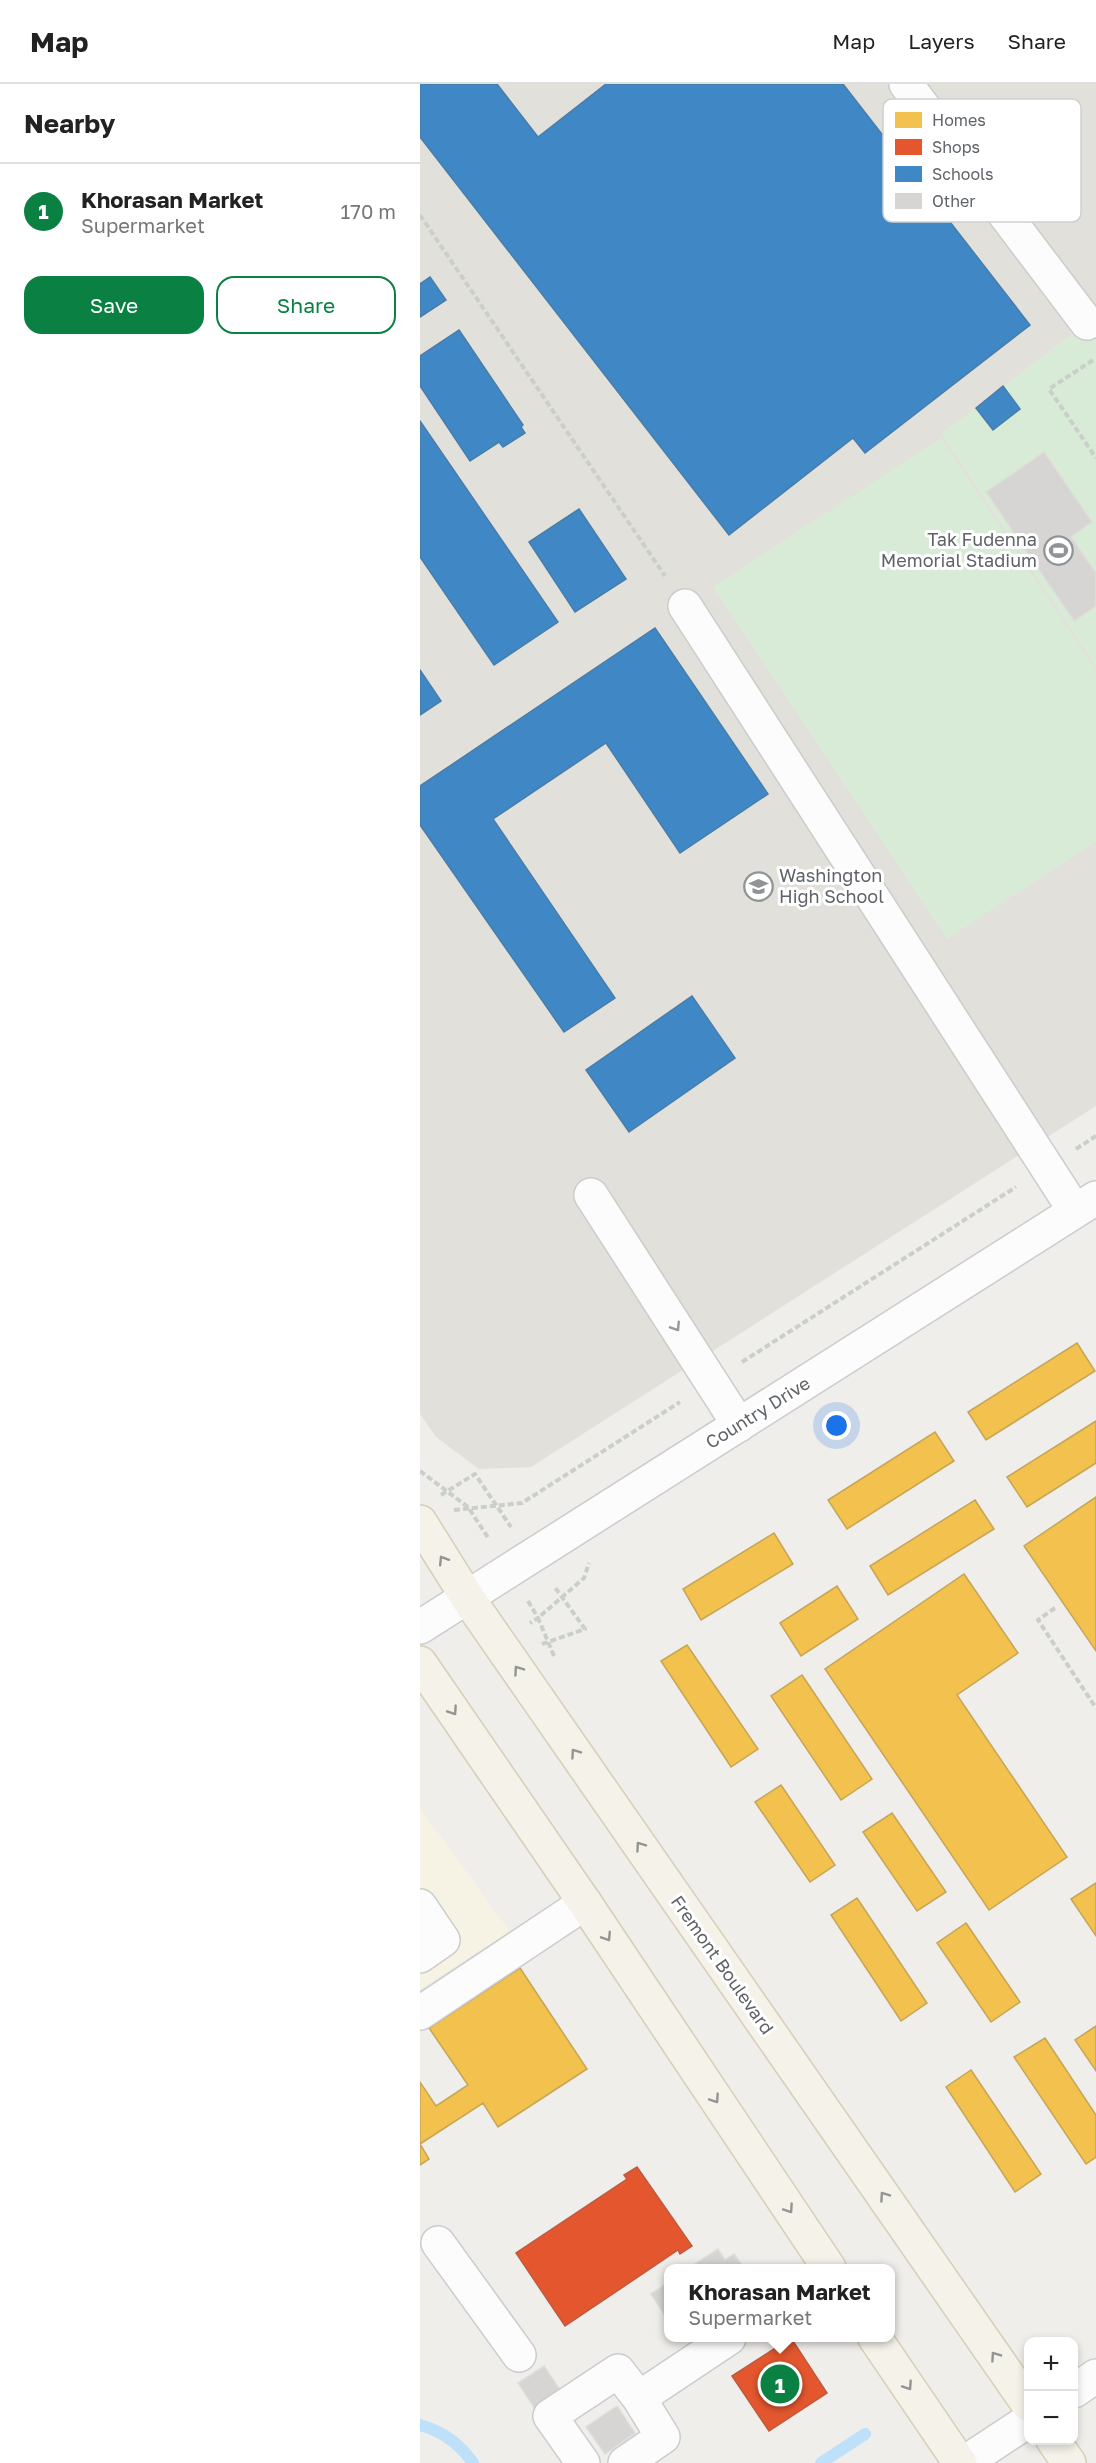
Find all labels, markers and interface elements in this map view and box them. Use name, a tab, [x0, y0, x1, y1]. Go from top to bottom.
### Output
text: Map	[30, 25, 88, 58]
text: Map	[832, 28, 875, 54]
text: Layers	[908, 28, 975, 54]
text: Share	[1008, 28, 1066, 54]
legend	[883, 99, 1081, 222]
text: Nearby	[24, 108, 115, 139]
text: Homes	[932, 110, 986, 130]
text: Shops	[932, 137, 980, 157]
text: Schools	[932, 164, 994, 184]
text: Khorasan Market	[81, 186, 263, 213]
text: Other	[932, 191, 976, 211]
text: 1	[38, 199, 49, 223]
text: 170 m	[341, 199, 396, 223]
text: Supermarket	[81, 213, 205, 237]
button: Save	[24, 276, 204, 334]
button: Share	[216, 276, 396, 334]
place label: Tak Fudenna Memorial Stadium	[881, 528, 1037, 571]
sports icon: Tak Fudenna Memorial Stadium	[1042, 534, 1074, 566]
place label: Washington High School	[779, 864, 884, 907]
school or university icon: Washington High School	[742, 870, 774, 902]
one-way arrow	[669, 1320, 680, 1331]
street label: Country Drive	[701, 1371, 814, 1453]
your location	[822, 1411, 851, 1440]
one-way arrow	[440, 1555, 451, 1566]
one-way arrow	[514, 1666, 525, 1677]
one-way arrow	[446, 1705, 458, 1715]
one-way arrow	[571, 1748, 582, 1759]
one-way arrow	[636, 1841, 647, 1852]
street label: Fremont Boulevard	[667, 1891, 779, 2038]
one-way arrow	[599, 1931, 611, 1941]
one-way arrow	[707, 2093, 718, 2104]
one-way arrow	[880, 2192, 891, 2203]
one-way arrow	[781, 2203, 793, 2213]
popup	[664, 2264, 895, 2342]
text: Khorasan Market	[688, 2278, 871, 2305]
text: Supermarket	[688, 2305, 812, 2329]
map controls	[1024, 2337, 1078, 2445]
button: +	[1024, 2337, 1078, 2391]
one-way arrow	[991, 2352, 1002, 2363]
pin: 1	[760, 2362, 800, 2406]
one-way arrow	[901, 2379, 912, 2390]
button: −	[1024, 2391, 1078, 2445]

